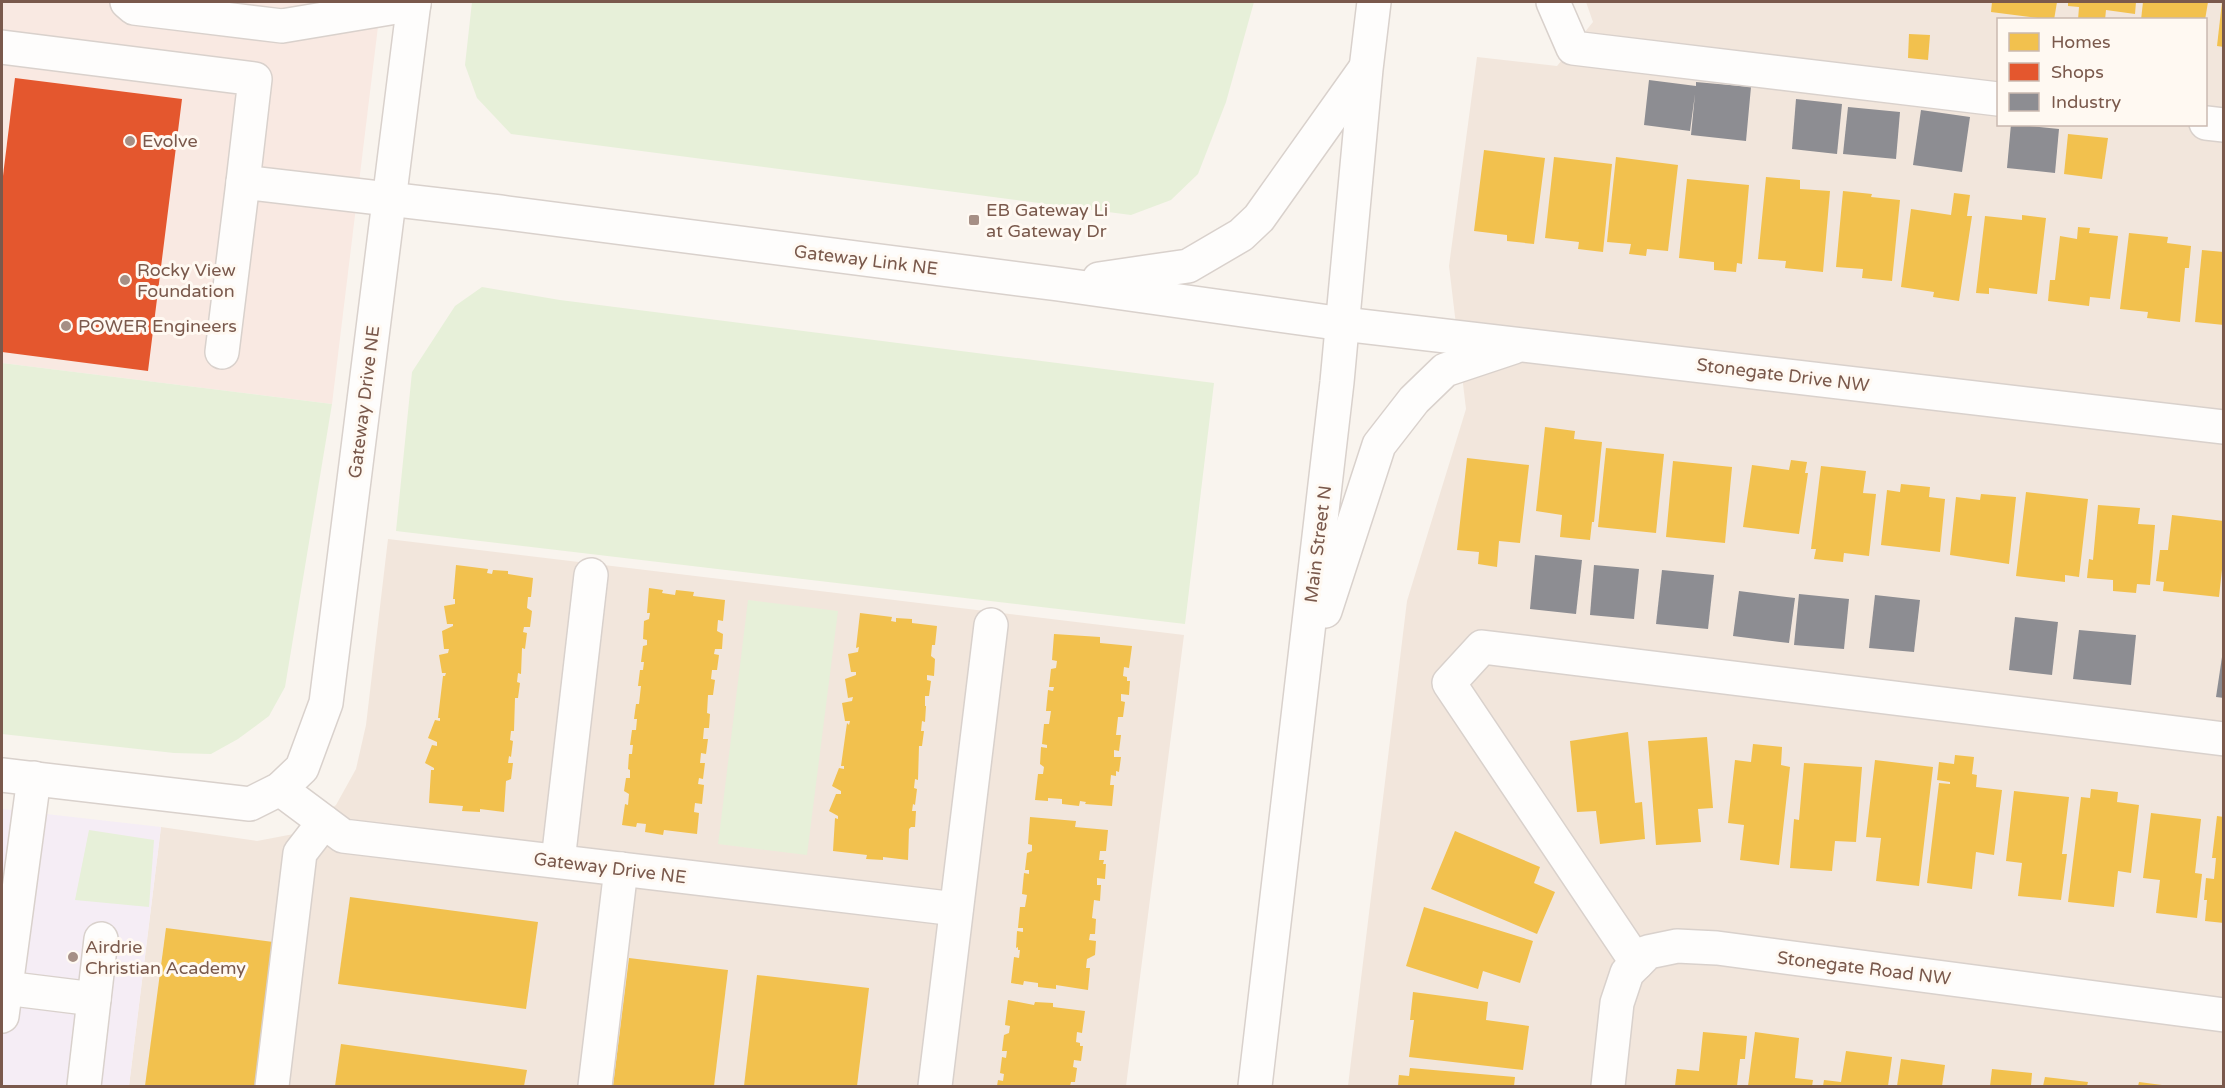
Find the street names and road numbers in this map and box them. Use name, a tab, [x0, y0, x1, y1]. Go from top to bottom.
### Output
street label: Gateway Link NE	[793, 240, 939, 280]
street label: Gateway Drive NE	[344, 324, 384, 480]
street label: Stonegate Drive NW	[1695, 353, 1871, 397]
street label: Main Street N	[1300, 484, 1336, 604]
street label: Gateway Drive NE	[532, 848, 688, 888]
street label: Stonegate Road NW	[1776, 946, 1952, 990]

